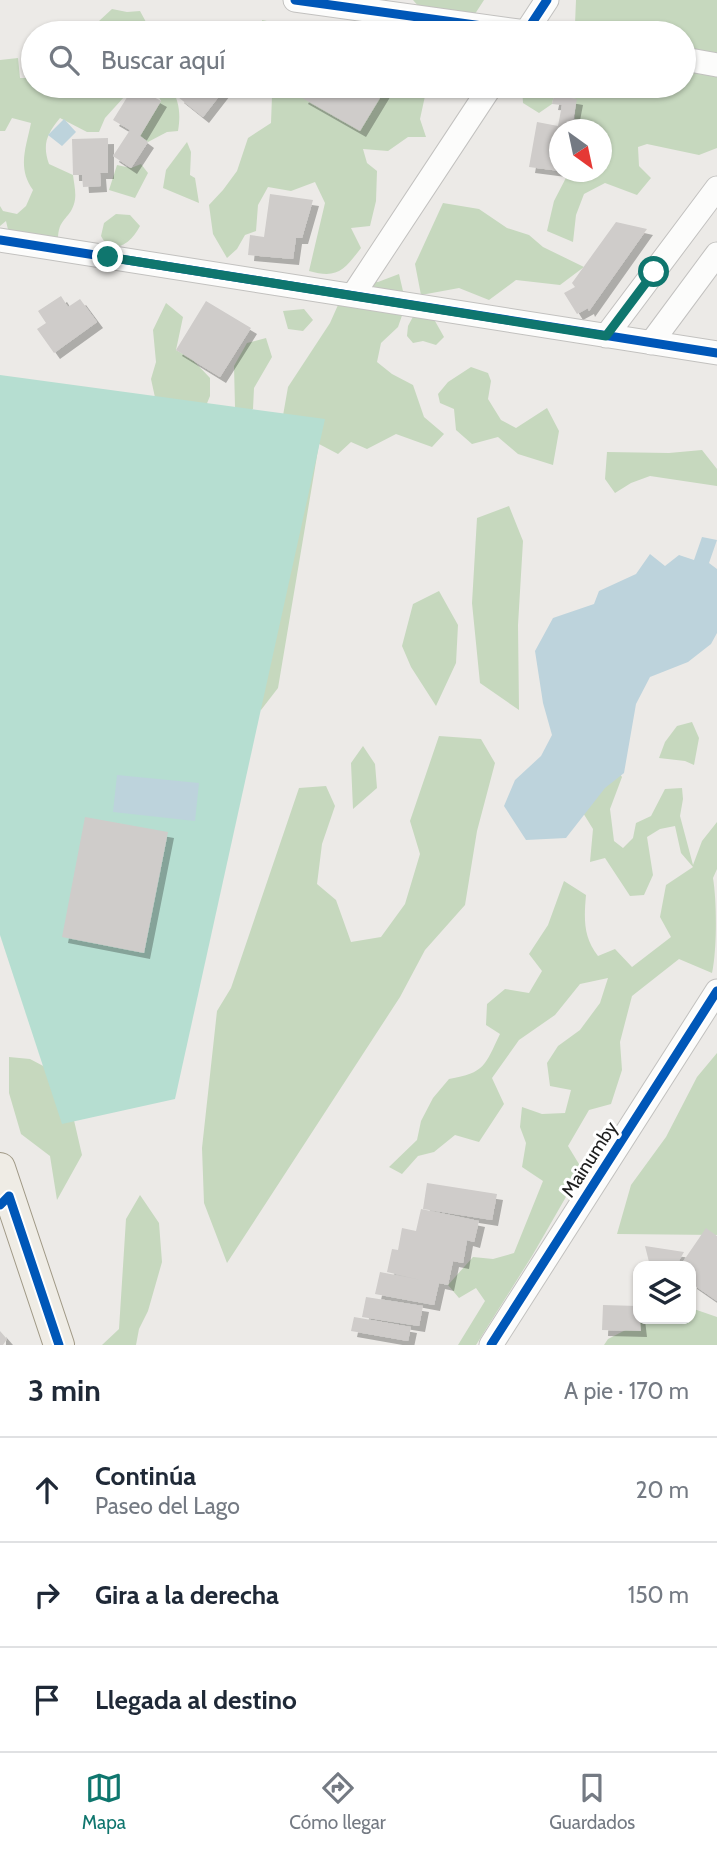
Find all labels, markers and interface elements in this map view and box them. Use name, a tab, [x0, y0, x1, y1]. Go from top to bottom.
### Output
search box	[21, 21, 696, 98]
icon: search	[45, 41, 83, 79]
text: Buscar aquí	[101, 44, 225, 76]
north arrow	[549, 119, 612, 182]
route end	[92, 241, 123, 272]
route start	[638, 256, 669, 287]
street label: Mainumby	[556, 1117, 623, 1201]
map controls	[633, 1261, 696, 1324]
button: layers	[633, 1261, 696, 1324]
text: 3 min	[28, 1372, 101, 1409]
text: A pie · 170 m	[564, 1377, 689, 1405]
text: Continúa	[95, 1460, 196, 1492]
icon: ahead	[28, 1471, 66, 1509]
text: 20 m	[636, 1476, 689, 1504]
text: Paseo del Lago	[95, 1492, 240, 1520]
icon: right	[28, 1576, 66, 1614]
text: Gira a la derecha	[95, 1579, 279, 1611]
text: 150 m	[628, 1581, 689, 1609]
icon: arrive	[28, 1681, 66, 1719]
text: Llegada al destino	[95, 1684, 297, 1716]
tab: Mapa	[82, 1769, 126, 1834]
tab: Cómo llegar	[289, 1769, 386, 1834]
tab: Guardados	[549, 1769, 635, 1834]

